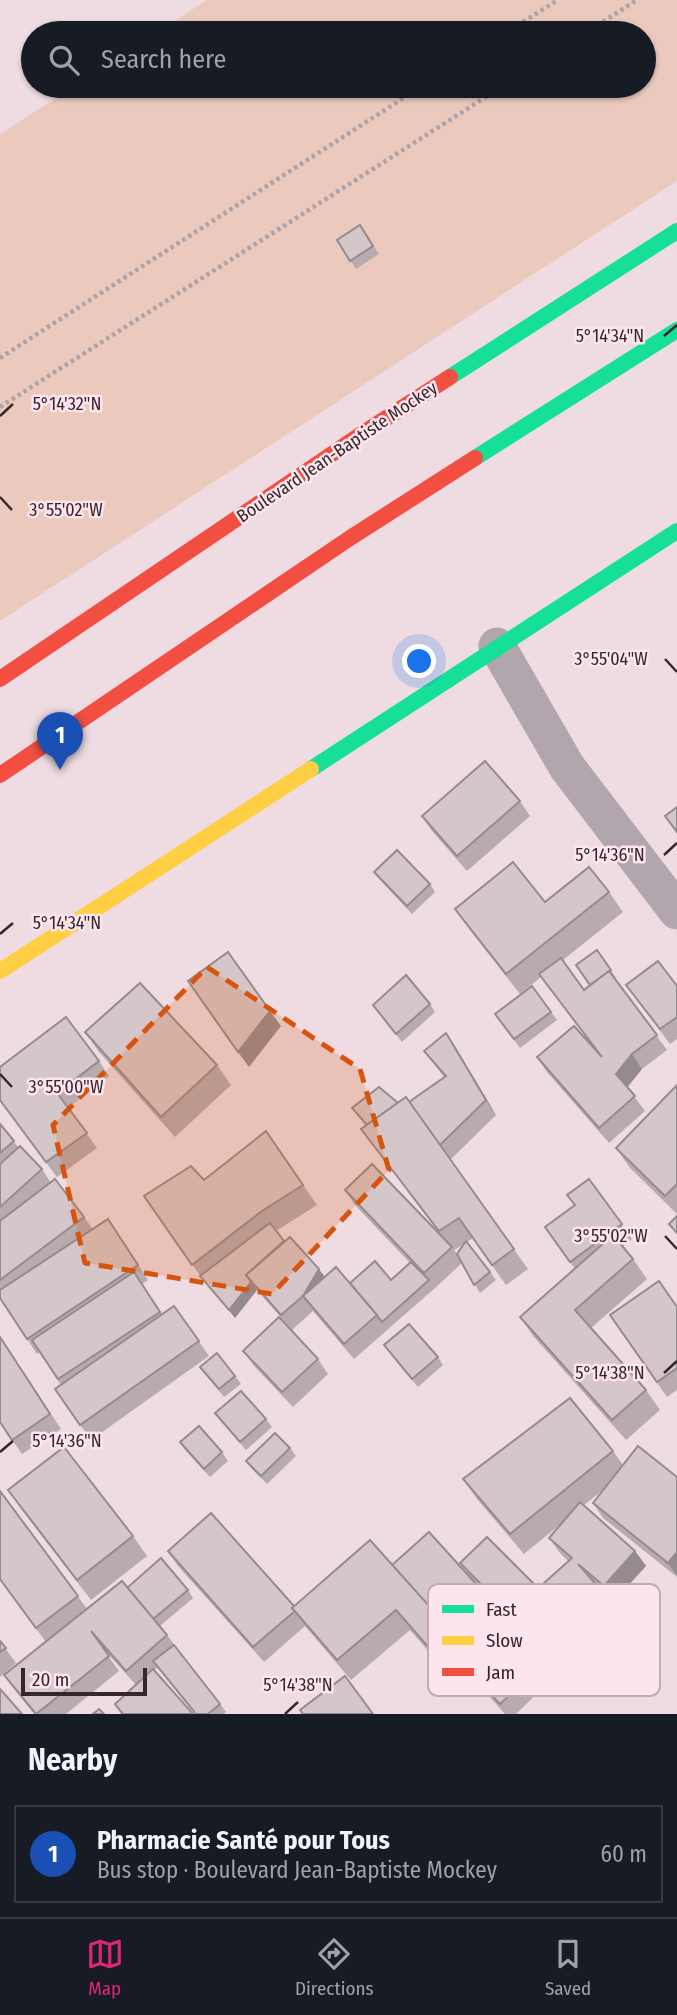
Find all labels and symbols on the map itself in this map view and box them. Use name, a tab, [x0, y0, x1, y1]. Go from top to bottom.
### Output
text: 5°14'34"N	[576, 325, 644, 347]
street label: Boulevard Jean-Baptiste Mockey	[233, 377, 441, 527]
text: 5°14'32"N	[33, 393, 101, 415]
text: 3°55'02"W	[29, 499, 103, 521]
your location	[402, 644, 436, 678]
text: 3°55'04"W	[574, 648, 648, 670]
pin: 1	[37, 712, 83, 770]
text: 5°14'36"N	[575, 844, 645, 866]
text: 5°14'34"N	[33, 912, 101, 934]
text: 3°55'00"W	[29, 1076, 104, 1098]
text: 3°55'02"W	[574, 1225, 648, 1247]
text: 5°14'38"N	[575, 1362, 645, 1384]
text: 5°14'36"N	[32, 1430, 102, 1452]
legend	[428, 1584, 660, 1696]
text: Fast	[486, 1598, 517, 1621]
text: Slow	[486, 1629, 523, 1652]
text: Jam	[486, 1661, 515, 1684]
scale bar	[21, 1665, 147, 1697]
text: 5°14'38"N	[263, 1674, 333, 1696]

